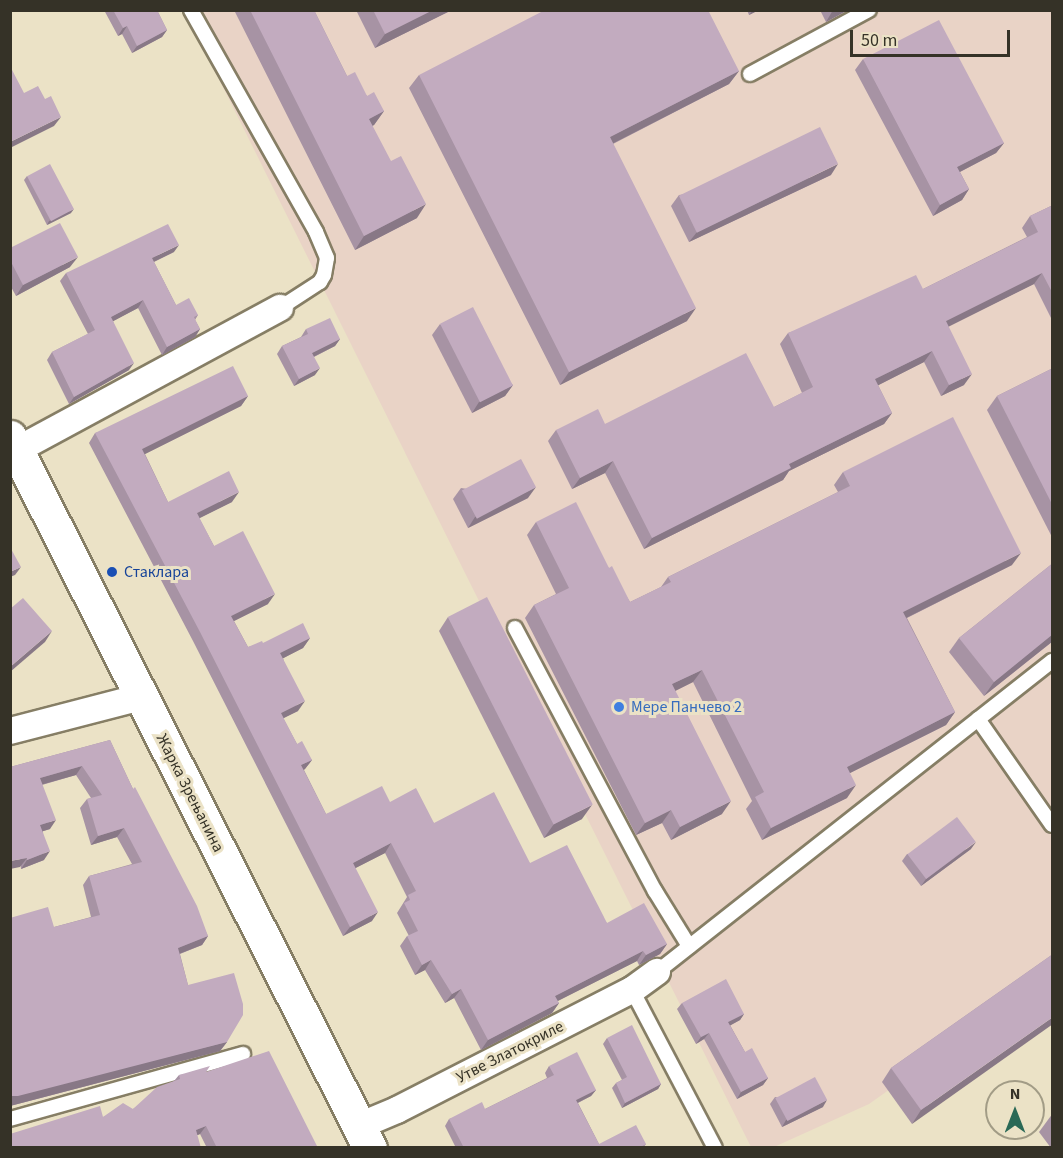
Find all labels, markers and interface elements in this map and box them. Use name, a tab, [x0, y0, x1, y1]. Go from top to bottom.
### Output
scale bar	[853, 18, 1014, 56]
text: 50 m	[861, 28, 897, 53]
place label: Стаклара	[124, 562, 189, 582]
marker: Стаклара	[105, 565, 119, 579]
place label: Мере Панчево 2	[631, 697, 742, 717]
marker: Мере Панчево 2	[612, 700, 626, 714]
street label: Жарка Зрењанина	[152, 731, 228, 855]
street label: Утве Златокриле	[453, 1017, 567, 1087]
north arrow	[985, 1080, 1045, 1140]
text: N	[1010, 1083, 1020, 1105]

